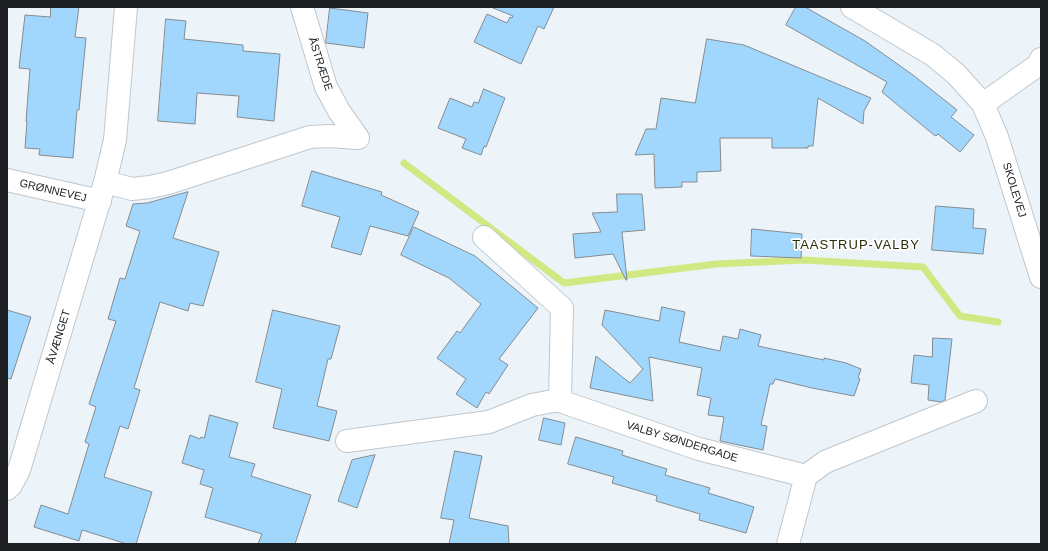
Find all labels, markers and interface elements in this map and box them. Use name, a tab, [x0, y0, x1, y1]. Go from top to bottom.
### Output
street label: ÅSTRÆDE	[305, 36, 335, 92]
street label: SKOLEVEJ	[999, 161, 1029, 219]
street label: GRØNNEVEJ	[18, 177, 88, 205]
district label: TAASTRUP-VALBY	[792, 237, 920, 253]
street label: ÅVÆNGET	[44, 308, 74, 366]
street label: VALBY SØNDERGADE	[625, 419, 739, 465]

